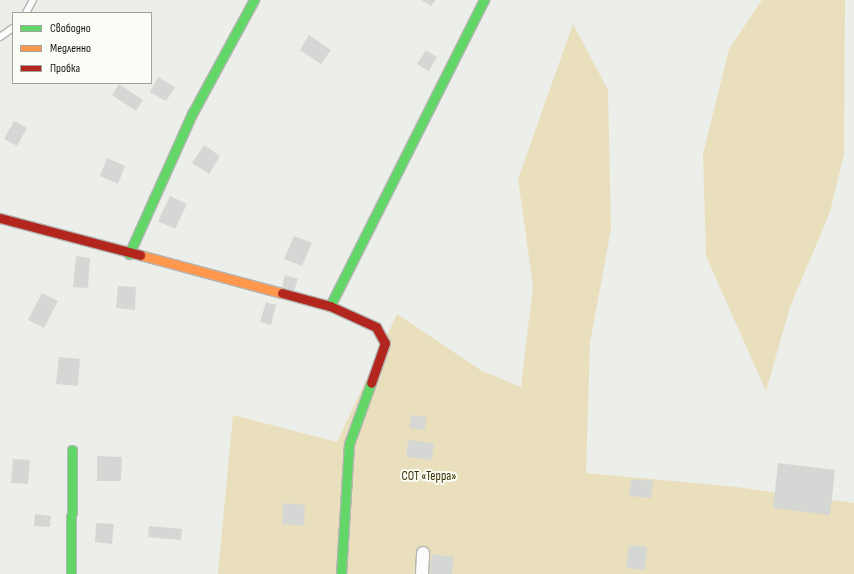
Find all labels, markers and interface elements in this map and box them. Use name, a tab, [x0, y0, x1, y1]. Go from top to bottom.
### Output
legend	[12, 12, 152, 84]
text: Свободно	[50, 21, 91, 36]
text: Медленно	[50, 41, 91, 56]
text: Пробка	[50, 61, 80, 76]
park label: СОТ «Терра»	[402, 468, 456, 484]

